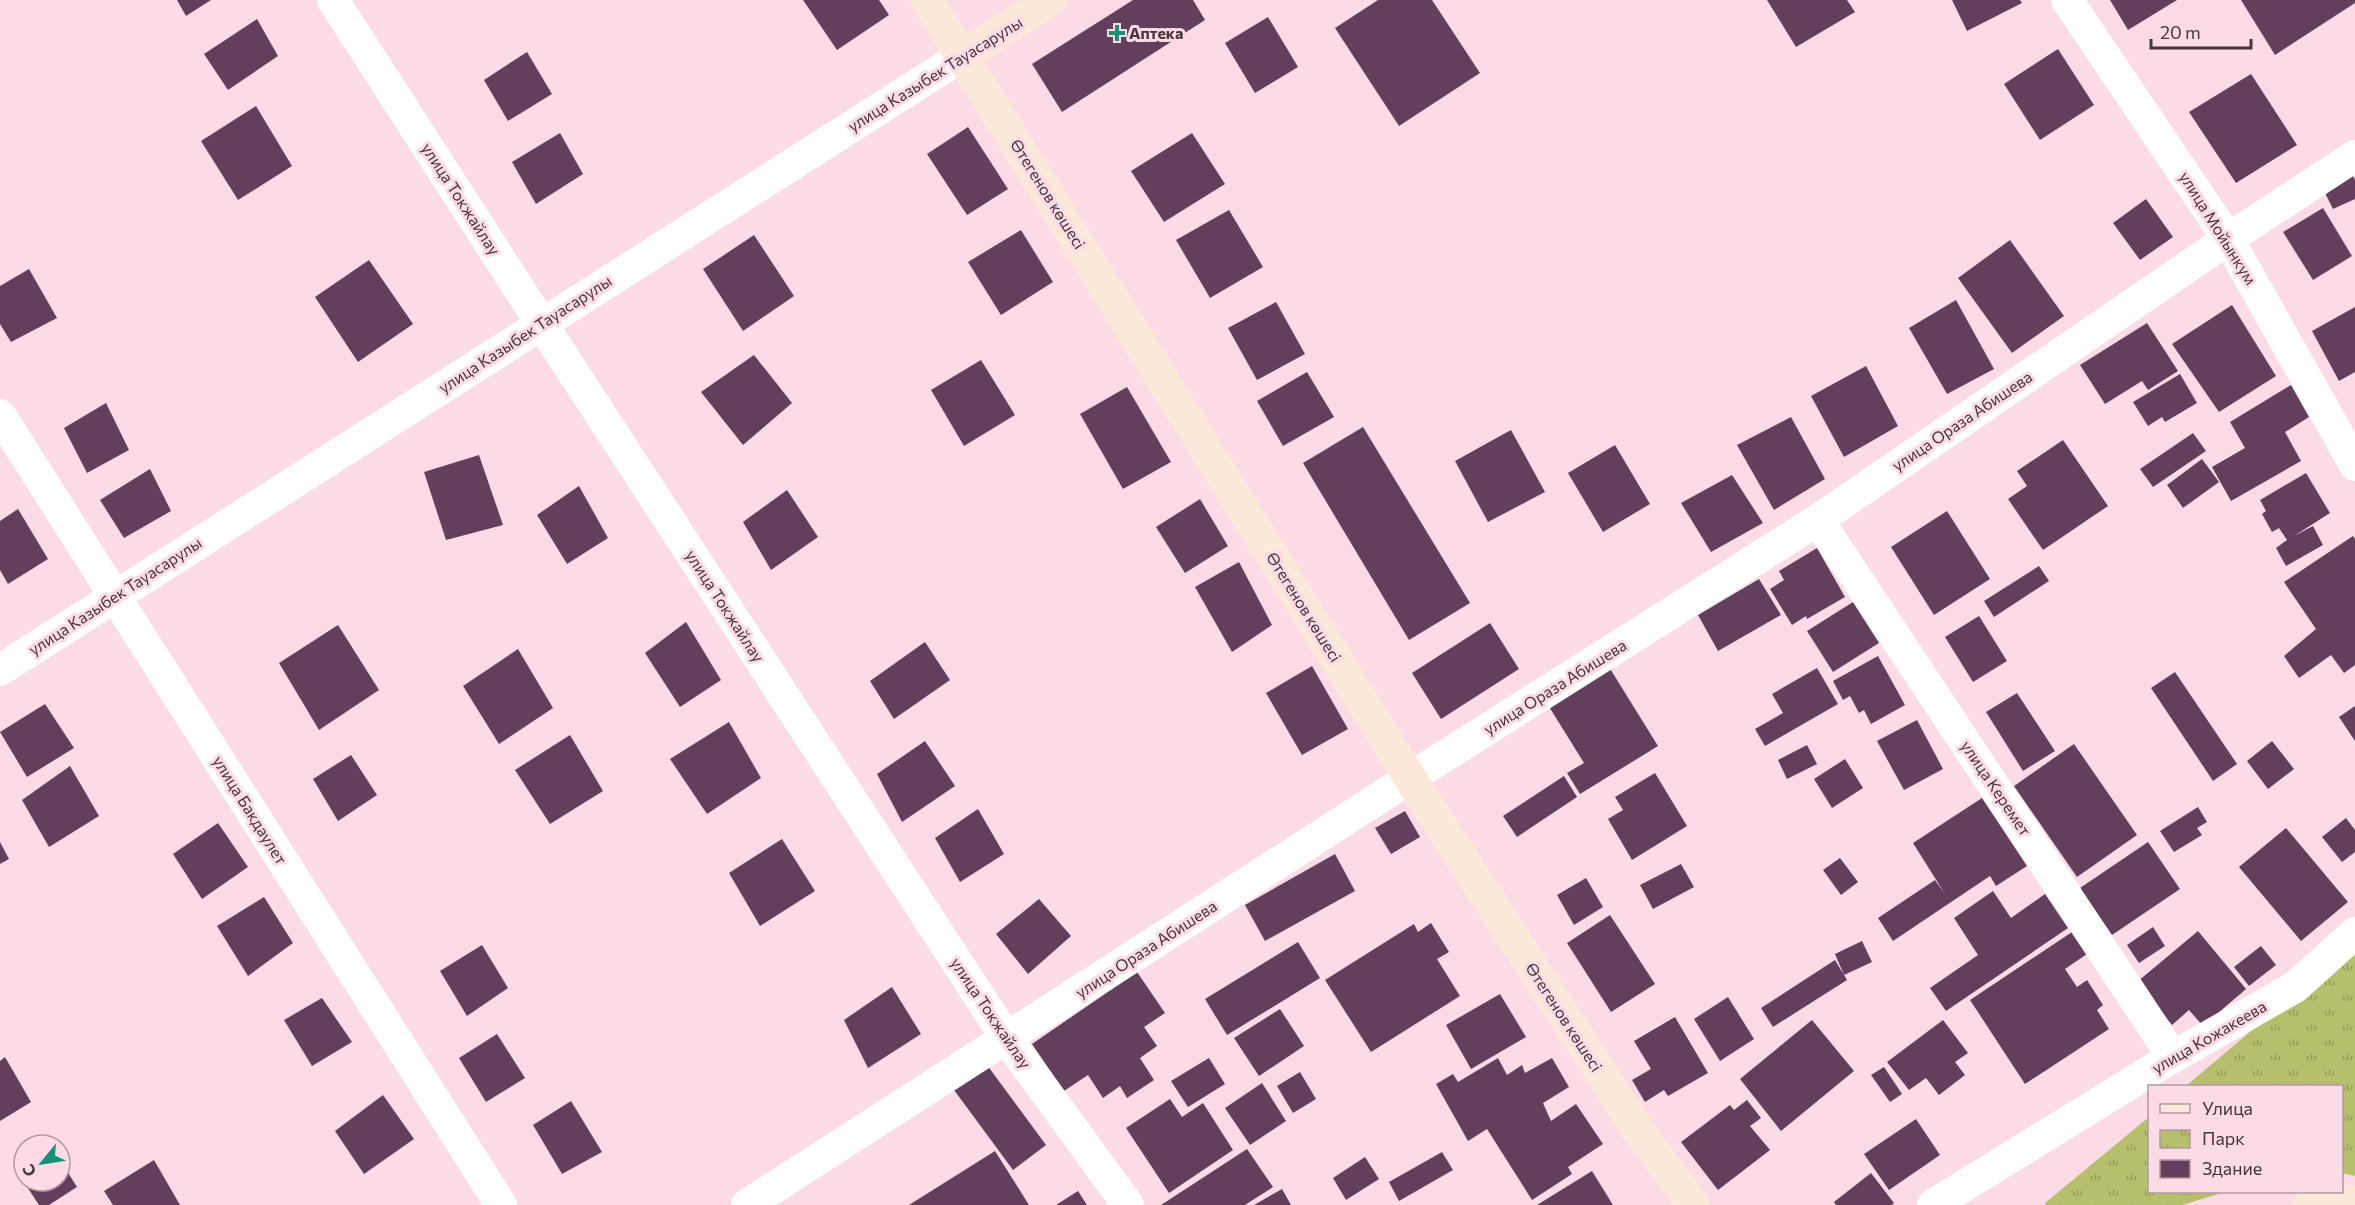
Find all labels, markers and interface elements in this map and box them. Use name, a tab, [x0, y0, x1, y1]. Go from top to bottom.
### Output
street label: улица Казыбек Тауасарулы	[844, 12, 1026, 135]
scale bar	[2151, 12, 2252, 50]
text: 20 m	[2160, 21, 2201, 43]
place label: Аптека	[1129, 23, 1183, 42]
marker: Аптека	[1110, 26, 1124, 40]
street label: Өтегенов көшесі	[1007, 135, 1090, 252]
street label: улица Токжайлау	[418, 139, 505, 258]
street label: улица Мойынкум	[2176, 168, 2261, 288]
street label: улица Казыбек Тауасарулы	[435, 271, 615, 397]
street label: улица Ораза Абишева	[1888, 367, 2035, 475]
street label: улица Казыбек Тауасарулы	[25, 533, 205, 659]
street label: улица Токжайлау	[682, 546, 769, 665]
street label: Өтегенов көшесі	[1263, 548, 1346, 665]
street label: улица Ораза Абишева	[1480, 635, 1630, 738]
street label: улица Керемет	[1958, 737, 2035, 839]
street label: улица Бакдаулет	[209, 752, 292, 868]
street label: улица Ораза Абишева	[1071, 896, 1220, 1001]
street label: улица Токжайлау	[947, 954, 1036, 1072]
street label: Өтегенов көшесі	[1522, 959, 1607, 1075]
street label: улица Кожакеева	[2148, 996, 2269, 1077]
legend	[2148, 1085, 2343, 1193]
text: Улица	[2202, 1097, 2253, 1119]
text: Парк	[2202, 1127, 2245, 1149]
north arrow	[12, 1133, 72, 1193]
text: Здание	[2202, 1157, 2262, 1179]
text: С	[18, 1161, 40, 1180]

